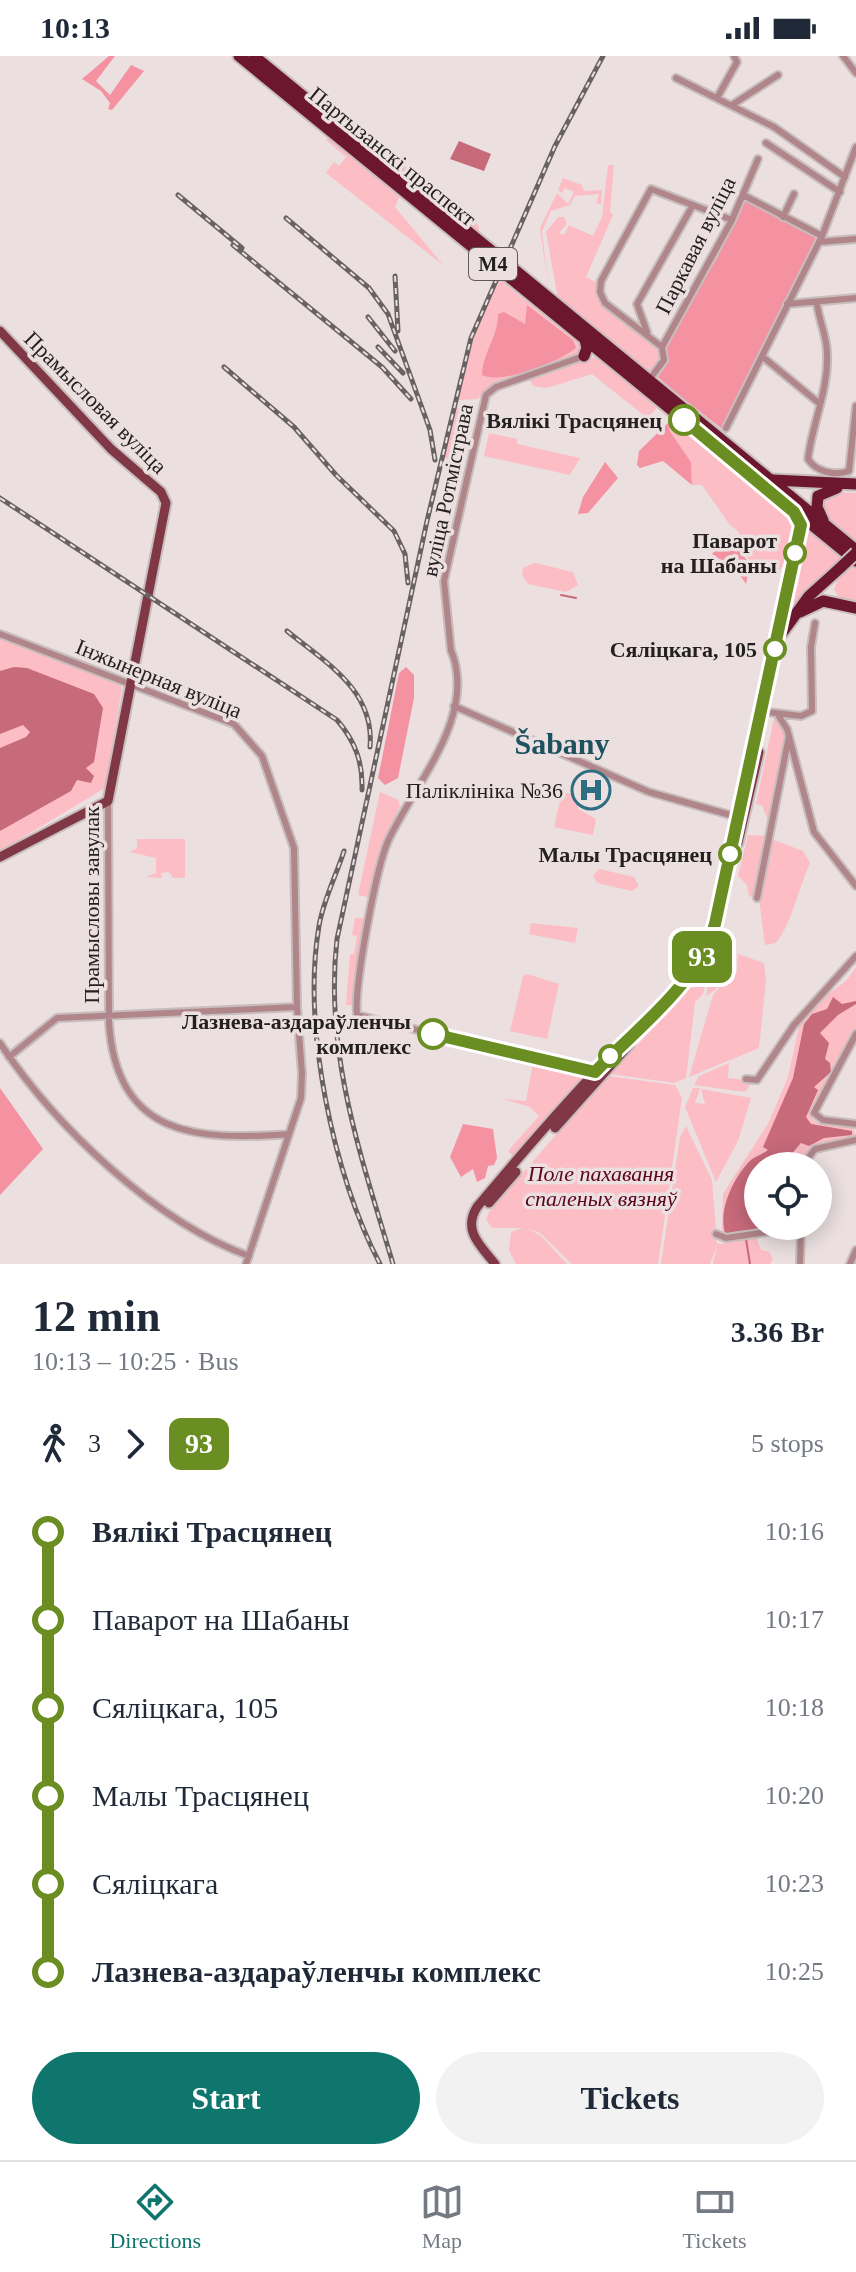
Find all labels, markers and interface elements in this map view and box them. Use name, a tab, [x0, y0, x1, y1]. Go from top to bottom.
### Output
text: 10:13	[40, 11, 110, 44]
street label: Партызанскі праспект	[304, 82, 481, 231]
street label: Паркавая вуліца	[650, 172, 741, 318]
road number: М4	[469, 248, 517, 280]
street label: Прамысловая вуліца	[19, 326, 172, 479]
street label: вуліца Ротмістрава	[417, 401, 478, 579]
marker: Вялікі Трасцянец	[669, 405, 699, 435]
place label: Вялікі Трасцянец	[486, 408, 662, 433]
place label: Паварот на Шабаны	[661, 528, 777, 578]
marker: Паварот на Шабаны	[784, 542, 806, 564]
street label: Інжынерная вуліца	[72, 634, 246, 723]
place label: Сяліцкага, 105	[610, 637, 757, 662]
marker: Сяліцкага, 105	[764, 638, 786, 660]
district label: Šabany	[514, 727, 610, 760]
hospital icon: Паліклініка №36	[570, 769, 612, 811]
place label: Паліклініка №36	[406, 778, 563, 803]
street label: Прамысловы завулак	[79, 806, 104, 1004]
place label: Малы Трасцянец	[538, 842, 712, 867]
marker: Малы Трасцянец	[719, 843, 741, 865]
line badge: 93	[666, 931, 738, 983]
text: 93	[688, 941, 716, 972]
place label: Лазнева-аздараўленчы комплекс	[182, 1009, 411, 1059]
marker: Лазнева-аздараўленчы комплекс	[418, 1019, 448, 1049]
unlabelled marker	[599, 1045, 621, 1067]
map controls	[744, 1152, 832, 1240]
button: locate	[744, 1152, 832, 1240]
park label: Поле пахавання спаленых вязняў	[525, 1161, 678, 1211]
text: 12 min	[32, 1292, 160, 1341]
text: 3.36 Br	[731, 1315, 824, 1348]
text: 10:13 – 10:25 · Bus	[32, 1347, 239, 1376]
icon: walk	[32, 1422, 76, 1466]
icon: forward	[113, 1422, 157, 1466]
text: 93	[185, 1428, 213, 1459]
text: 3	[88, 1429, 101, 1458]
text: 5 stops	[751, 1429, 824, 1458]
text: Вялікі Трасцянец	[92, 1515, 332, 1548]
text: 10:16	[765, 1517, 824, 1546]
text: Паварот на Шабаны	[92, 1603, 350, 1636]
text: 10:17	[765, 1605, 824, 1634]
text: Сяліцкага, 105	[92, 1691, 278, 1724]
text: 10:18	[765, 1693, 824, 1722]
text: Малы Трасцянец	[92, 1779, 309, 1812]
text: 10:20	[765, 1781, 824, 1810]
text: Сяліцкага	[92, 1867, 218, 1900]
text: 10:23	[765, 1869, 824, 1898]
text: Лазнева-аздараўленчы комплекс	[92, 1955, 541, 1988]
text: 10:25	[765, 1957, 824, 1986]
button: Start	[32, 2052, 420, 2144]
button: Tickets	[436, 2052, 824, 2144]
tab: Directions	[109, 2180, 201, 2254]
tab: Map	[420, 2180, 464, 2254]
tab: Tickets	[683, 2180, 747, 2254]

